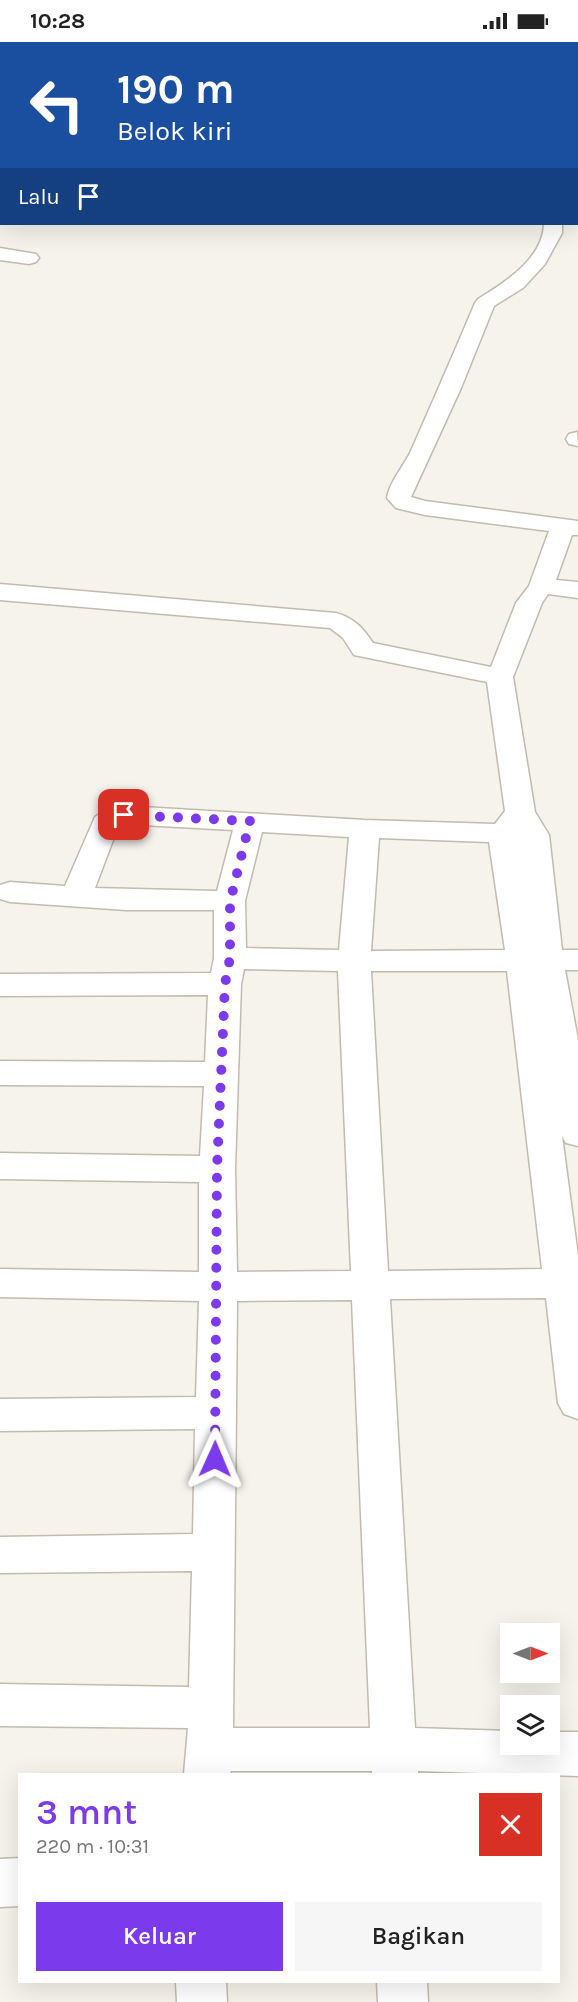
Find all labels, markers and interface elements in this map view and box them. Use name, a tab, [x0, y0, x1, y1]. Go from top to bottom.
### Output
text: 10:28	[30, 8, 85, 34]
text: 190 m	[117, 64, 235, 114]
icon: left	[18, 66, 96, 144]
text: Belok kiri	[117, 115, 233, 147]
icon: arrive	[72, 180, 105, 213]
text: Lalu	[18, 184, 60, 210]
pin	[98, 789, 149, 840]
icon: arrive	[107, 798, 140, 831]
position arrow	[183, 1427, 247, 1491]
north arrow	[500, 1623, 560, 1683]
map controls	[500, 1623, 560, 1755]
button: layers	[500, 1695, 560, 1755]
text: 3 mnt	[36, 1791, 137, 1833]
button: close	[479, 1793, 542, 1856]
text: 220 m · 10:31	[36, 1835, 149, 1858]
button: Keluar	[36, 1902, 283, 1971]
button: Bagikan	[295, 1902, 542, 1971]

